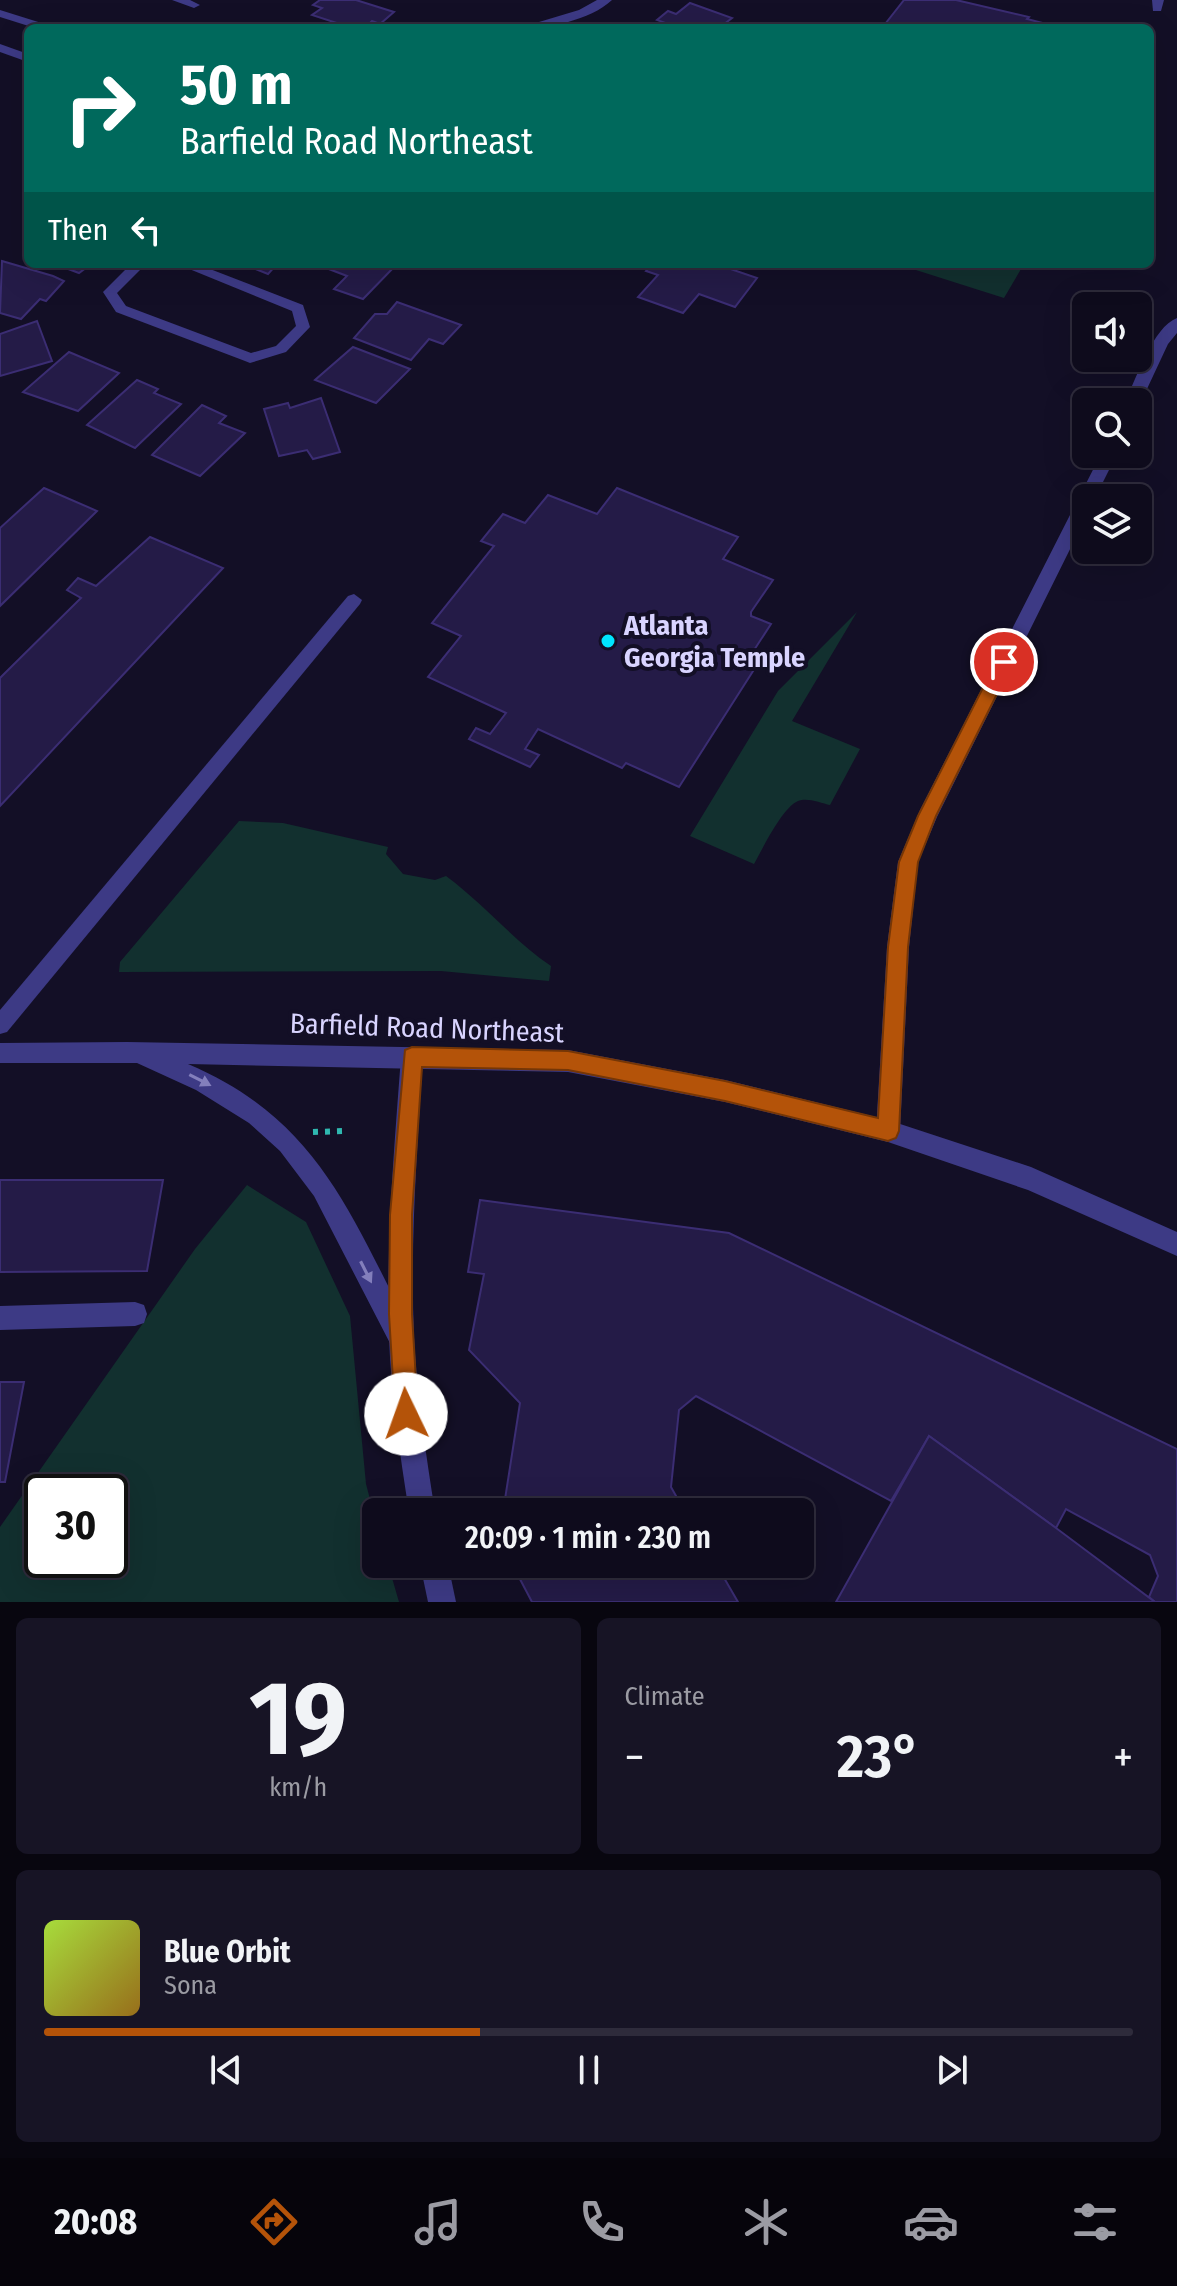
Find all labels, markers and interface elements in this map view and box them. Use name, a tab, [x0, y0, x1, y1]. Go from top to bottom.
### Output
text: 50 m	[180, 52, 292, 119]
icon: right	[48, 56, 152, 160]
text: Barfield Road Northeast	[180, 120, 533, 164]
icon: left	[124, 208, 168, 252]
text: Then	[48, 212, 108, 248]
map controls	[1072, 292, 1152, 564]
button: sound	[1072, 292, 1152, 372]
button: search	[1072, 388, 1152, 468]
button: layers	[1072, 484, 1152, 564]
place label: Atlanta Georgia Temple	[623, 609, 805, 674]
pin	[970, 628, 1038, 696]
marker: Atlanta Georgia Temple	[599, 632, 617, 650]
icon: arrive	[982, 640, 1026, 684]
street label: Barfield Road Northeast	[289, 1007, 566, 1049]
one-way arrow	[188, 1073, 211, 1086]
one-way arrow	[359, 1261, 373, 1284]
position arrow	[364, 1372, 448, 1456]
speed limit sign: 30	[24, 1474, 128, 1578]
text: 20:09 · 1 min · 230 m	[465, 1520, 711, 1556]
text: 19	[249, 1657, 347, 1782]
text: Climate	[625, 1681, 705, 1712]
text: 23°	[837, 1721, 921, 1793]
text: −	[625, 1731, 644, 1784]
text: +	[1113, 1731, 1133, 1784]
text: km/h	[269, 1772, 327, 1803]
text: Blue Orbit	[164, 1934, 290, 1970]
text: Sona	[164, 1970, 217, 2001]
icon: previous	[204, 2048, 248, 2092]
icon: pause	[567, 2048, 611, 2092]
icon: next	[930, 2048, 974, 2092]
icon: directions	[246, 2194, 302, 2250]
icon: music	[410, 2194, 466, 2250]
icon: phone	[574, 2194, 630, 2250]
icon: climate	[738, 2194, 794, 2250]
icon: car	[903, 2194, 959, 2250]
icon: filters	[1067, 2194, 1123, 2250]
text: 20:08	[54, 2200, 137, 2244]

